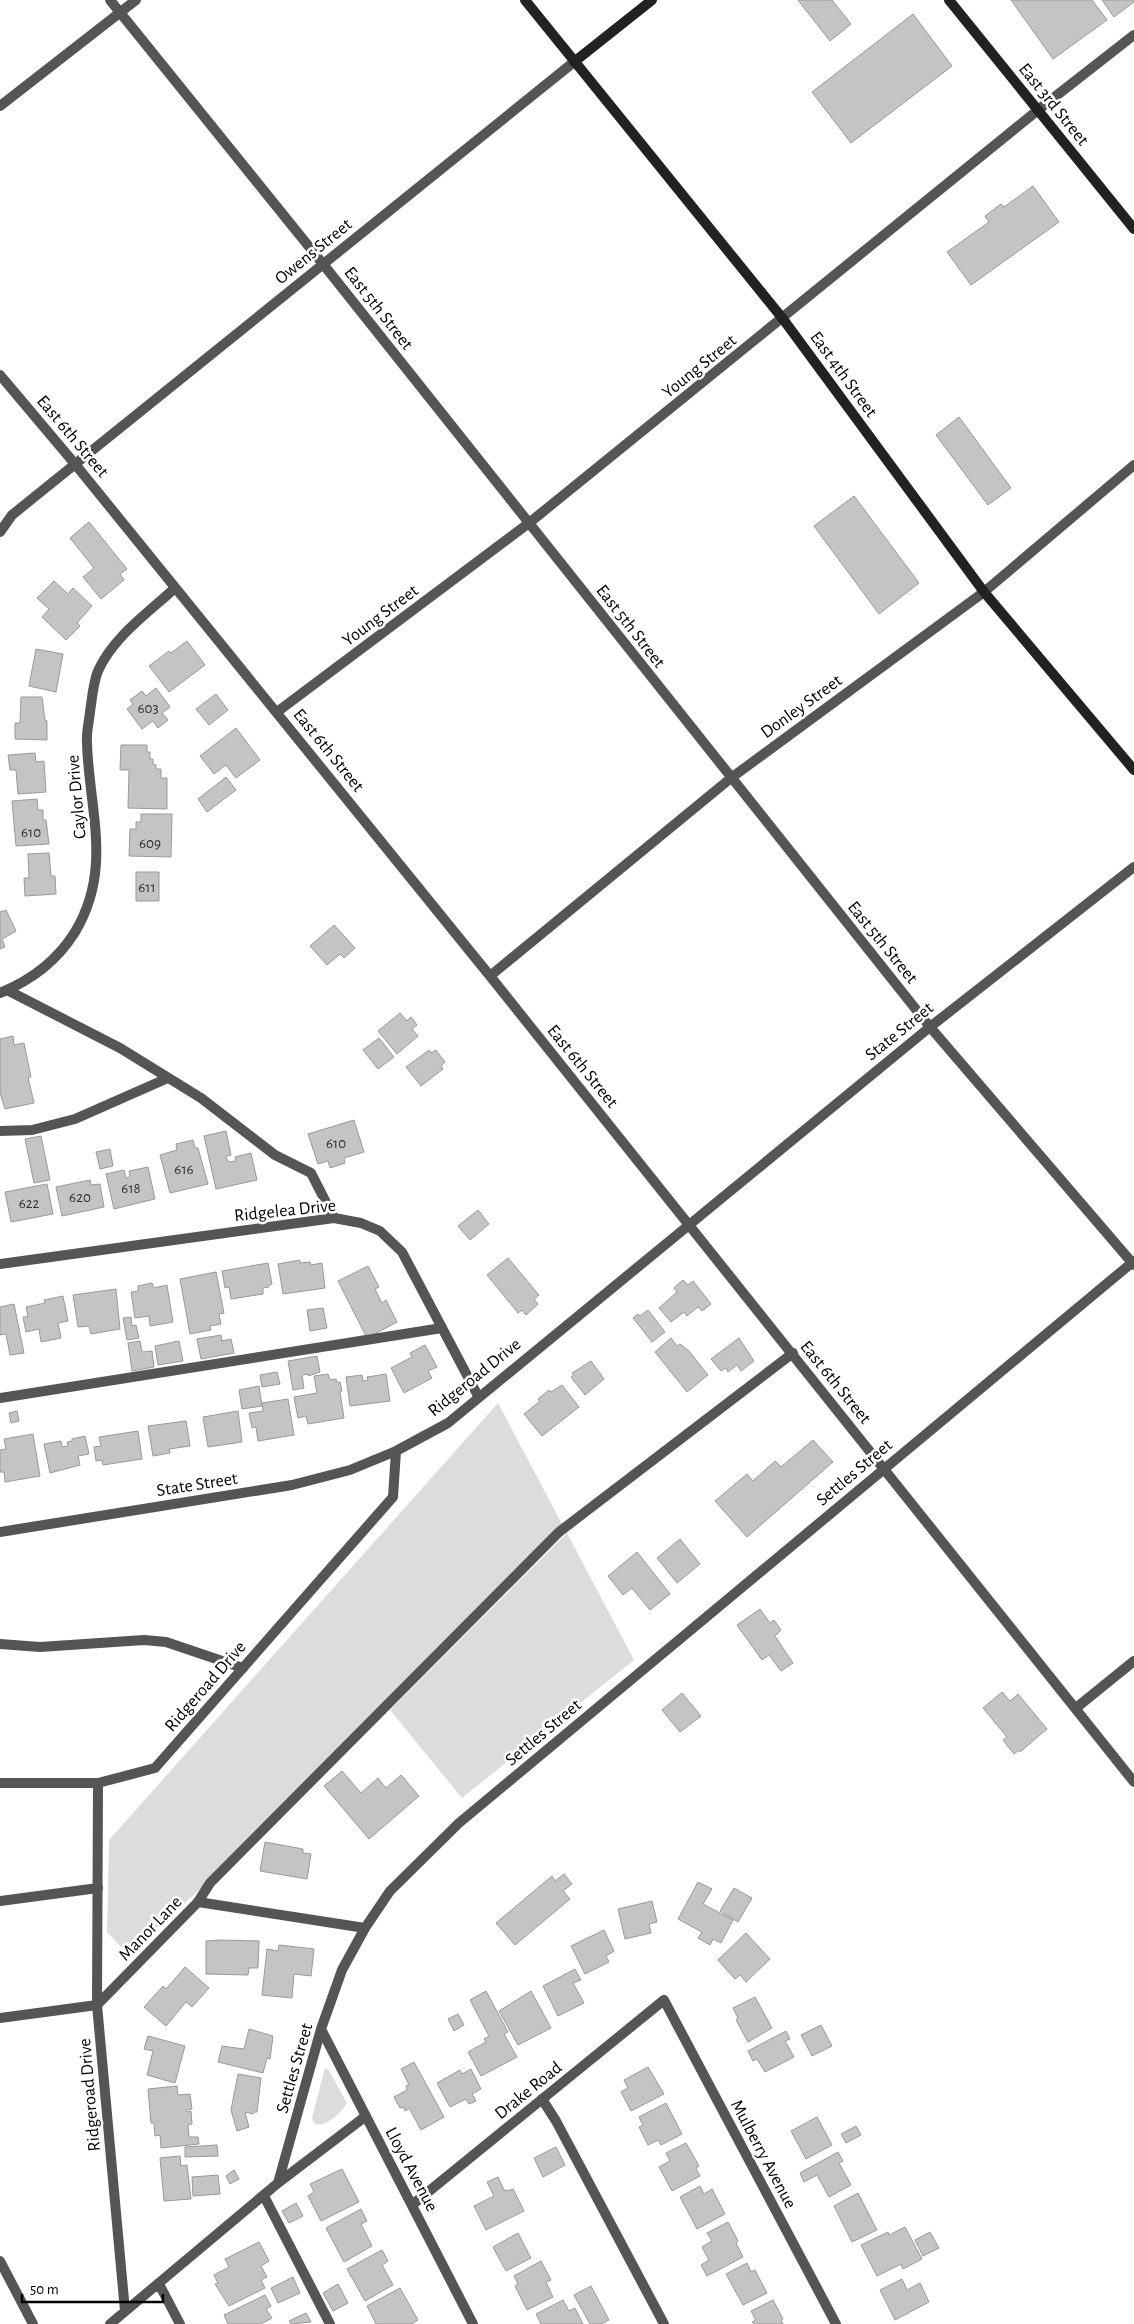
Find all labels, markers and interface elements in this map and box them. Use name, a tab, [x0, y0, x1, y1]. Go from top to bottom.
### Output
street label: East 3rd Street	[1015, 60, 1092, 149]
street label: Owens Street	[272, 215, 356, 288]
street label: East 5th Street	[340, 264, 416, 354]
street label: East 4th Street	[806, 328, 880, 421]
street label: Young Street	[659, 331, 740, 402]
street label: East 6th Street	[33, 392, 112, 481]
street label: Young Street	[339, 582, 422, 650]
street label: East 5th Street	[592, 582, 668, 672]
street label: Donley Street	[758, 671, 846, 742]
house number: 603	[137, 701, 159, 716]
street label: East 6th Street	[289, 706, 367, 796]
street label: Caylor Drive	[64, 754, 90, 840]
house number: 610	[21, 825, 41, 840]
house number: 609	[139, 836, 161, 851]
house number: 611	[138, 880, 156, 895]
street label: East 5th Street	[844, 898, 921, 987]
street label: State Street	[862, 999, 937, 1064]
street label: East 6th Street	[543, 1022, 621, 1112]
house number: 610	[326, 1136, 346, 1151]
house number: 616	[174, 1162, 194, 1177]
house number: 618	[121, 1181, 141, 1196]
house number: 620	[69, 1190, 91, 1205]
house number: 622	[19, 1196, 40, 1211]
street label: Ridgelea Drive	[233, 1197, 337, 1225]
street label: Ridgeroad Drive	[425, 1335, 524, 1420]
street label: East 6th Street	[796, 1338, 874, 1428]
street label: Settles Street	[813, 1436, 896, 1509]
street label: State Street	[155, 1470, 239, 1500]
street label: Ridgeroad Drive	[162, 1638, 250, 1735]
street label: Settles Street	[502, 1696, 585, 1769]
street label: Manor Lane	[116, 1893, 186, 1964]
street label: Settles Street	[274, 2021, 316, 2115]
street label: Ridgeroad Drive	[76, 2038, 104, 2152]
street label: Drake Road	[492, 2058, 566, 2123]
street label: Mulberry Avenue	[727, 2097, 799, 2212]
street label: Lloyd Avenue	[381, 2124, 441, 2215]
scale bar	[22, 2272, 164, 2304]
text: 50 m	[30, 2282, 59, 2297]

